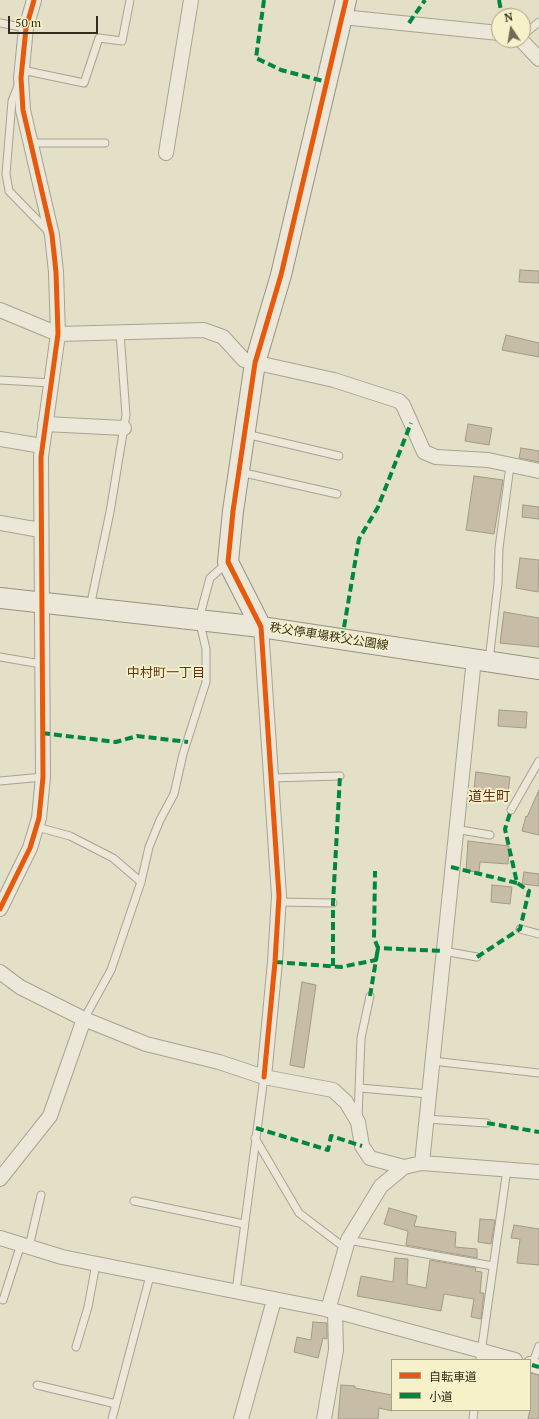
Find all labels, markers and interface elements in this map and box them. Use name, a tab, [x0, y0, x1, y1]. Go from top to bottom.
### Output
scale bar	[10, 8, 100, 34]
north arrow	[491, 8, 531, 48]
text: N	[503, 10, 514, 25]
text: 50 m	[15, 15, 41, 30]
street label: 秩父停車場秩父公園線	[269, 621, 389, 653]
district label: 中村町一丁目	[127, 665, 205, 681]
district label: 道生町	[468, 789, 510, 805]
legend	[391, 1359, 531, 1411]
text: 自転車道	[429, 1369, 477, 1384]
text: 小道	[429, 1389, 453, 1404]

